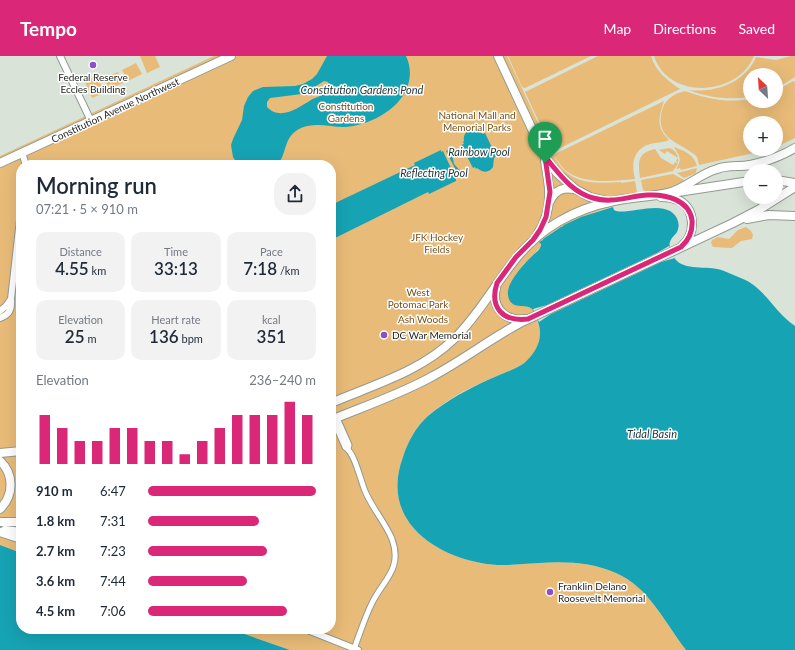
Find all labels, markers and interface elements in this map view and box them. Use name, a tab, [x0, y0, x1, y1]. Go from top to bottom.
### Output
text: Tempo	[20, 17, 77, 40]
text: Map	[604, 20, 631, 37]
text: Directions	[653, 20, 716, 37]
text: Saved	[738, 20, 775, 37]
marker: Federal Reserve Eccles Building	[88, 60, 98, 70]
north arrow	[743, 68, 783, 108]
map controls	[743, 68, 783, 204]
place label: Federal Reserve Eccles Building	[58, 71, 128, 95]
street label: Constitution Avenue Northwest	[49, 75, 181, 145]
water label: Constitution Gardens Pond	[301, 83, 424, 96]
park label: Constitution Gardens	[319, 100, 373, 124]
park label: National Mall and Memorial Parks	[438, 109, 516, 133]
button: +	[743, 116, 783, 156]
pin	[528, 122, 562, 163]
icon: arrive	[534, 128, 556, 150]
water label: Rainbow Pool	[448, 145, 510, 158]
button: −	[743, 164, 783, 204]
water label: Reflecting Pool	[400, 166, 468, 179]
text: Morning run	[36, 172, 157, 199]
button: share	[274, 173, 316, 215]
text: 07:21 · 5 × 910 m	[36, 201, 138, 217]
park label: JFK Hockey Fields	[411, 231, 464, 255]
text: Distance	[60, 245, 102, 258]
text: Time	[164, 245, 188, 258]
text: Pace	[260, 245, 283, 258]
text: 4.55	[55, 258, 89, 279]
text: 33:13	[154, 258, 198, 279]
text: 7:18	[243, 258, 277, 279]
text: km	[89, 264, 106, 277]
text: /km	[277, 264, 300, 277]
park label: West Potomac Park	[388, 286, 449, 310]
text: Elevation	[58, 313, 103, 326]
text: Heart rate	[151, 313, 201, 326]
text: kcal	[262, 313, 281, 326]
park label: Ash Woods	[398, 313, 448, 325]
text: 25	[65, 326, 85, 347]
text: 136	[149, 326, 179, 347]
text: 351	[257, 326, 286, 347]
place label: DC War Memorial	[392, 329, 471, 341]
marker: DC War Memorial	[379, 330, 389, 340]
text: m	[85, 332, 96, 345]
text: bpm	[179, 332, 203, 345]
text: Elevation	[36, 372, 89, 388]
text: 236–240 m	[249, 372, 316, 388]
water label: Tidal Basin	[627, 427, 677, 440]
text: 910 m	[36, 483, 73, 499]
text: 6:47	[100, 483, 126, 499]
text: 1.8 km	[36, 513, 75, 529]
text: 7:31	[100, 513, 126, 529]
text: 2.7 km	[36, 543, 75, 559]
text: 7:23	[100, 543, 126, 559]
text: 3.6 km	[36, 573, 75, 589]
text: 7:44	[100, 573, 126, 589]
place label: Franklin Delano Roosevelt Memorial	[558, 580, 645, 604]
marker: Franklin Delano Roosevelt Memorial	[545, 587, 555, 597]
text: 4.5 km	[36, 603, 75, 619]
text: 7:06	[100, 603, 126, 619]

